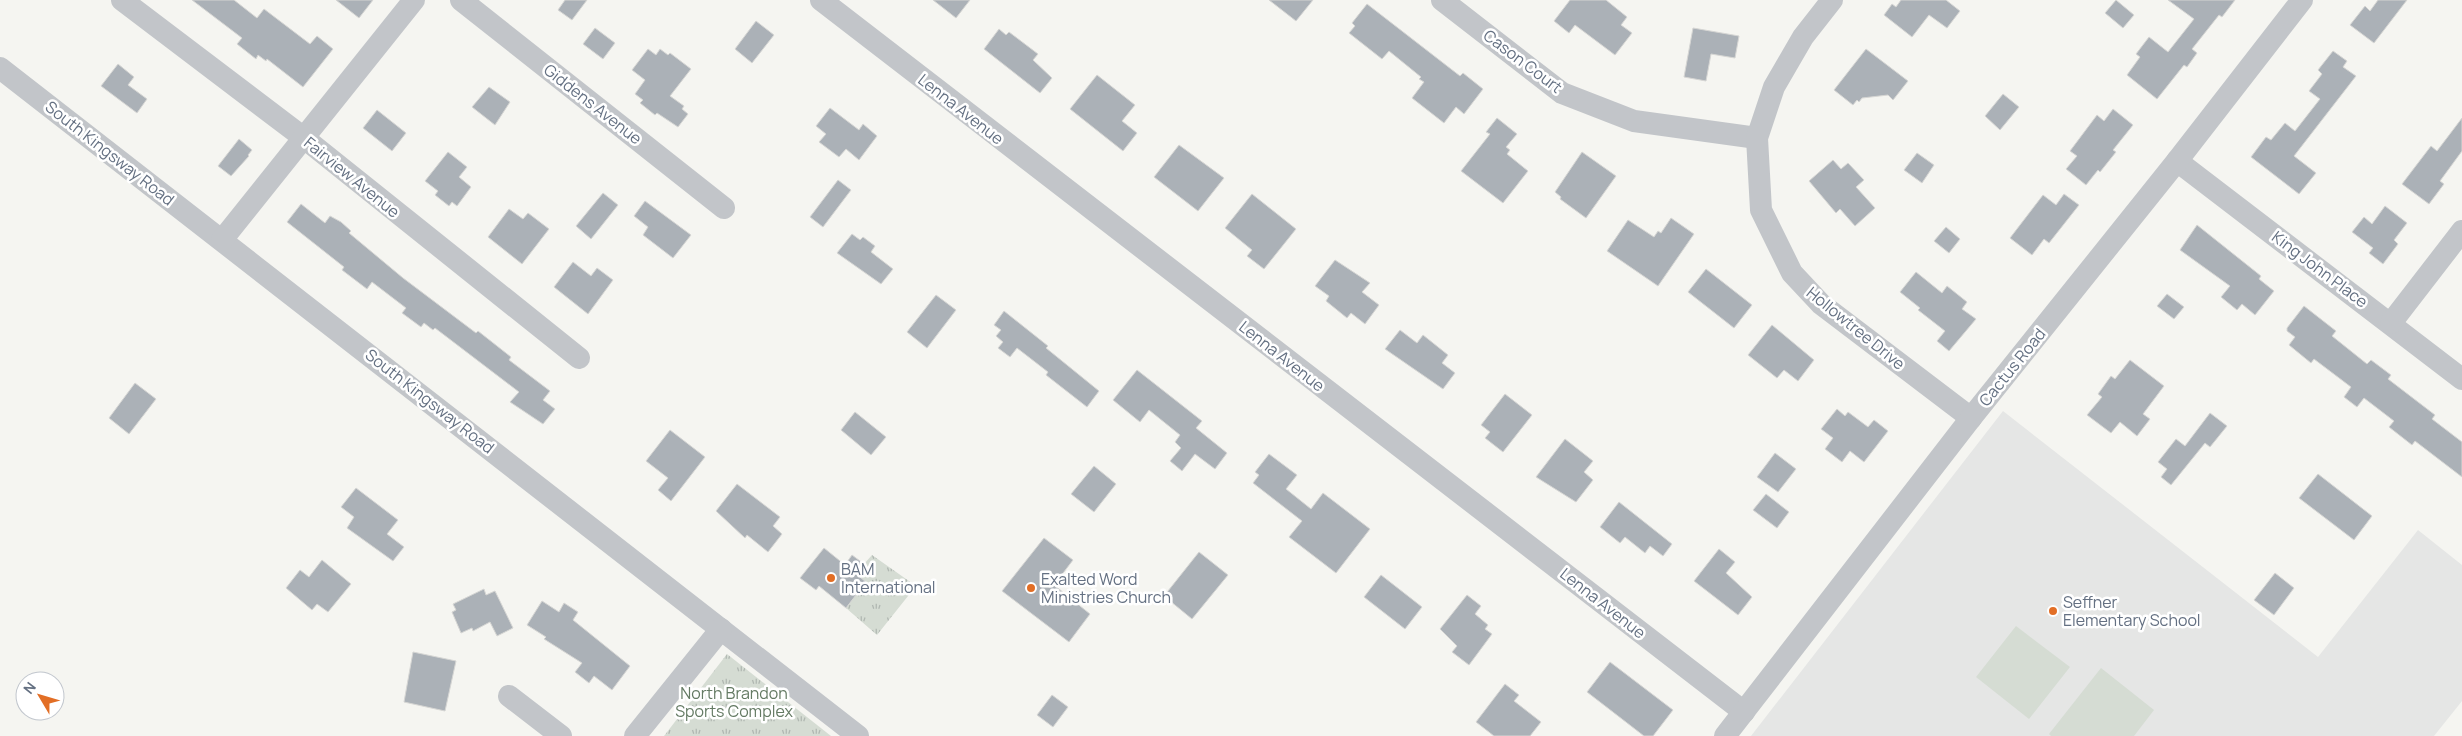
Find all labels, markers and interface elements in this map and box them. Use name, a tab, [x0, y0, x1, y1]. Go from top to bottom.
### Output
street label: Cason Court	[1479, 24, 1567, 98]
street label: Giddens Avenue	[539, 59, 647, 149]
street label: Lenna Avenue	[914, 69, 1008, 149]
street label: South Kingsway Road	[41, 96, 179, 210]
street label: Fairview Avenue	[300, 132, 404, 222]
street label: King John Place	[2268, 226, 2372, 312]
street label: Hollowtree Drive	[1802, 281, 1910, 375]
street label: Lenna Avenue	[1235, 316, 1329, 396]
street label: Cactus Road	[1974, 323, 2050, 411]
street label: South Kingsway Road	[361, 344, 499, 458]
place label: BAM International	[841, 558, 936, 598]
street label: Lenna Avenue	[1556, 563, 1650, 643]
place label: Exalted Word Ministries Church	[1041, 568, 1171, 608]
marker: BAM International	[825, 572, 837, 584]
marker: Exalted Word Ministries Church	[1025, 582, 1037, 594]
place label: Seffner Elementary School	[2063, 591, 2201, 631]
marker: Seffner Elementary School	[2047, 605, 2059, 617]
north arrow	[15, 671, 65, 721]
text: N	[19, 678, 40, 698]
park label: North Brandon Sports Complex	[675, 682, 793, 722]

